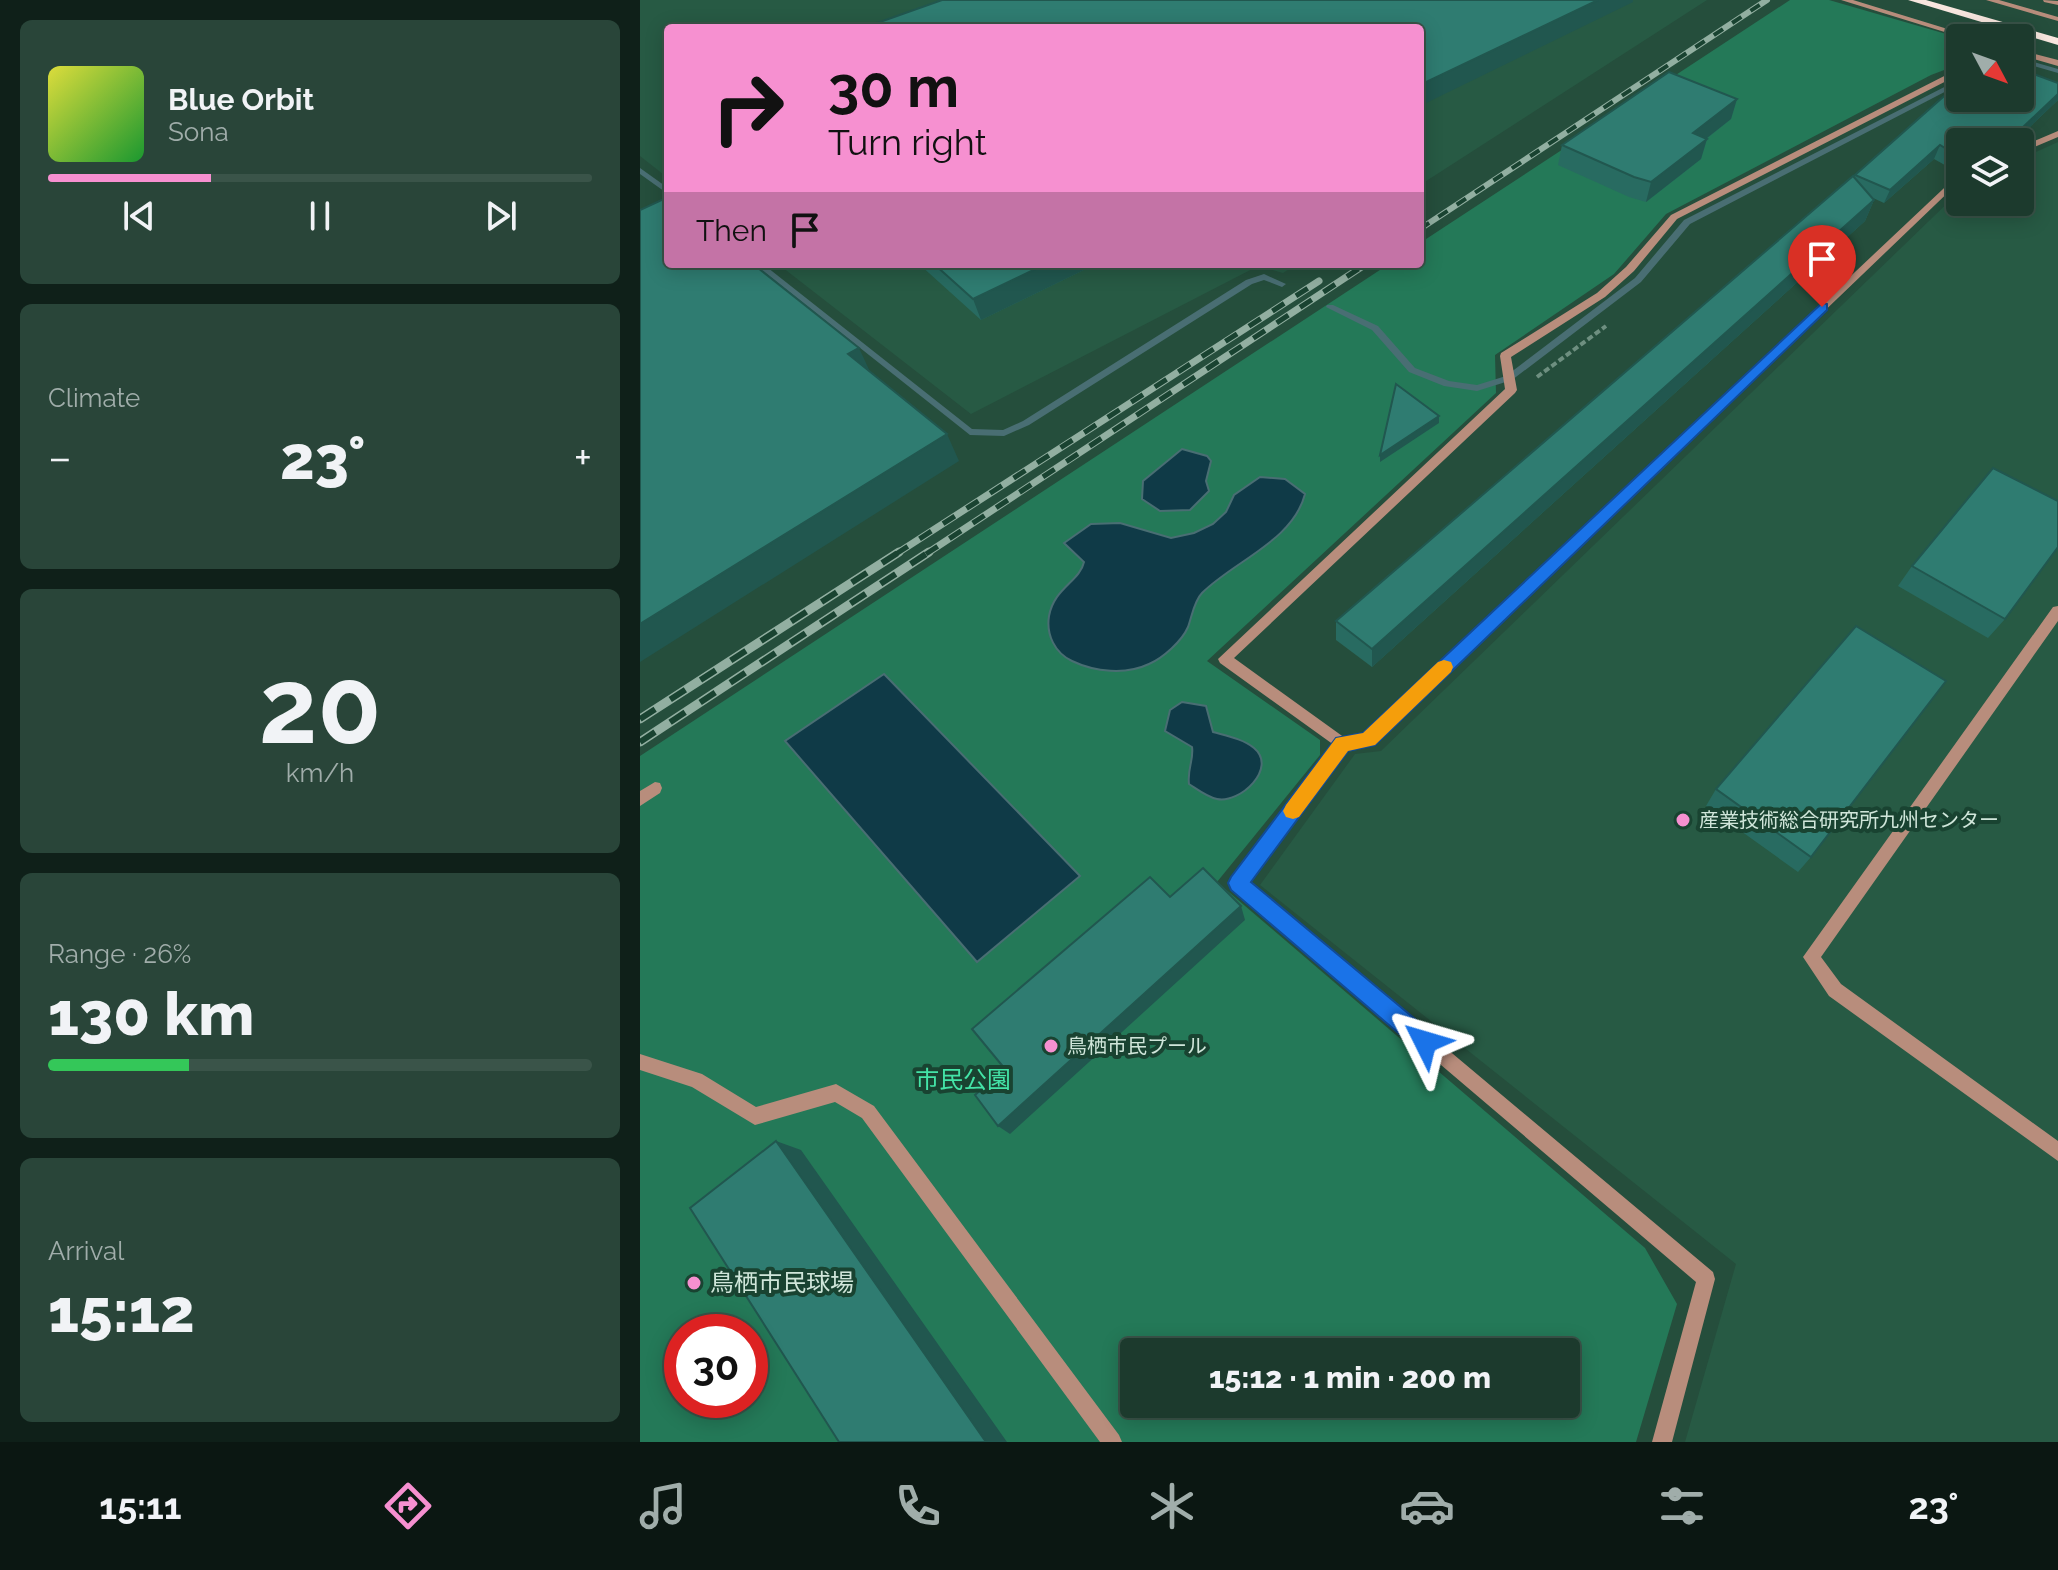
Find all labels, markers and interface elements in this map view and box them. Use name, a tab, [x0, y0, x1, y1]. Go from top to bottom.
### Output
north arrow	[1946, 24, 2034, 112]
map controls	[1946, 24, 2034, 216]
text: 30 m	[828, 54, 959, 120]
icon: right	[696, 56, 800, 160]
text: Blue Orbit	[168, 82, 314, 117]
text: Sona	[168, 117, 229, 147]
text: Turn right	[828, 121, 987, 163]
button: layers	[1946, 128, 2034, 216]
icon: previous	[117, 194, 161, 238]
icon: pause	[298, 194, 342, 238]
icon: next	[479, 194, 523, 238]
icon: arrive	[783, 208, 827, 252]
text: Then	[696, 213, 767, 248]
pin	[1788, 225, 1856, 307]
icon: arrive	[1800, 237, 1844, 281]
text: Climate	[48, 383, 140, 413]
text: 23°	[280, 423, 366, 493]
text: −	[48, 432, 72, 483]
text: +	[574, 432, 592, 483]
text: 20	[259, 645, 381, 767]
text: km/h	[286, 758, 354, 788]
place label: 産業技術総合研究所九州センター	[1699, 808, 1999, 832]
marker: 産業技術総合研究所九州センター	[1674, 811, 1692, 829]
text: Range · 26%	[48, 939, 191, 969]
text: 130 km	[48, 979, 254, 1049]
position arrow	[1383, 1000, 1467, 1084]
place label: 鳥栖市民プール	[1067, 1034, 1207, 1058]
marker: 鳥栖市民プール	[1042, 1037, 1060, 1055]
park label: 市民公園	[915, 1065, 1011, 1094]
text: Arrival	[48, 1236, 124, 1266]
place label: 鳥栖市民球場	[710, 1268, 854, 1297]
marker: 鳥栖市民球場	[685, 1274, 703, 1292]
text: 15:12	[48, 1276, 195, 1346]
speed limit sign: 30	[664, 1314, 768, 1418]
text: 15:12 · 1 min · 200 m	[1209, 1360, 1491, 1395]
icon: directions	[380, 1478, 436, 1534]
icon: music	[635, 1478, 691, 1534]
icon: phone	[890, 1478, 946, 1534]
icon: climate	[1144, 1478, 1200, 1534]
icon: car	[1399, 1478, 1455, 1534]
icon: filters	[1654, 1478, 1710, 1534]
text: 15:11	[99, 1485, 182, 1527]
text: 23°	[1908, 1485, 1959, 1527]

